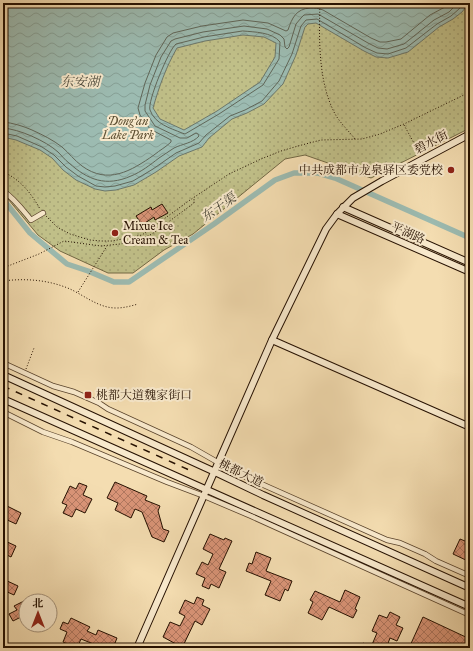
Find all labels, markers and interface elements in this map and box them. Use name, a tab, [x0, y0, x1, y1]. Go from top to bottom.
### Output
water label: 东安湖	[60, 74, 101, 90]
park label: Dong'an Lake Park	[101, 114, 155, 142]
street label: 碧水街	[412, 127, 451, 157]
place label: 中共成都市龙泉驿区委党校	[299, 163, 443, 177]
marker: 中共成都市龙泉驿区委党校	[446, 165, 456, 175]
water label: 东干渠	[198, 189, 241, 226]
place label: Mixue Ice Cream & Tea	[123, 219, 189, 247]
street label: 平湖路	[389, 219, 427, 247]
marker: Mixue Ice Cream & Tea	[110, 228, 120, 238]
place label: 桃都大道魏家街口	[96, 388, 192, 402]
marker: 桃都大道魏家街口	[83, 390, 93, 400]
street label: 桃都大道	[216, 456, 266, 490]
north arrow	[18, 593, 58, 633]
text: 北	[33, 597, 44, 610]

